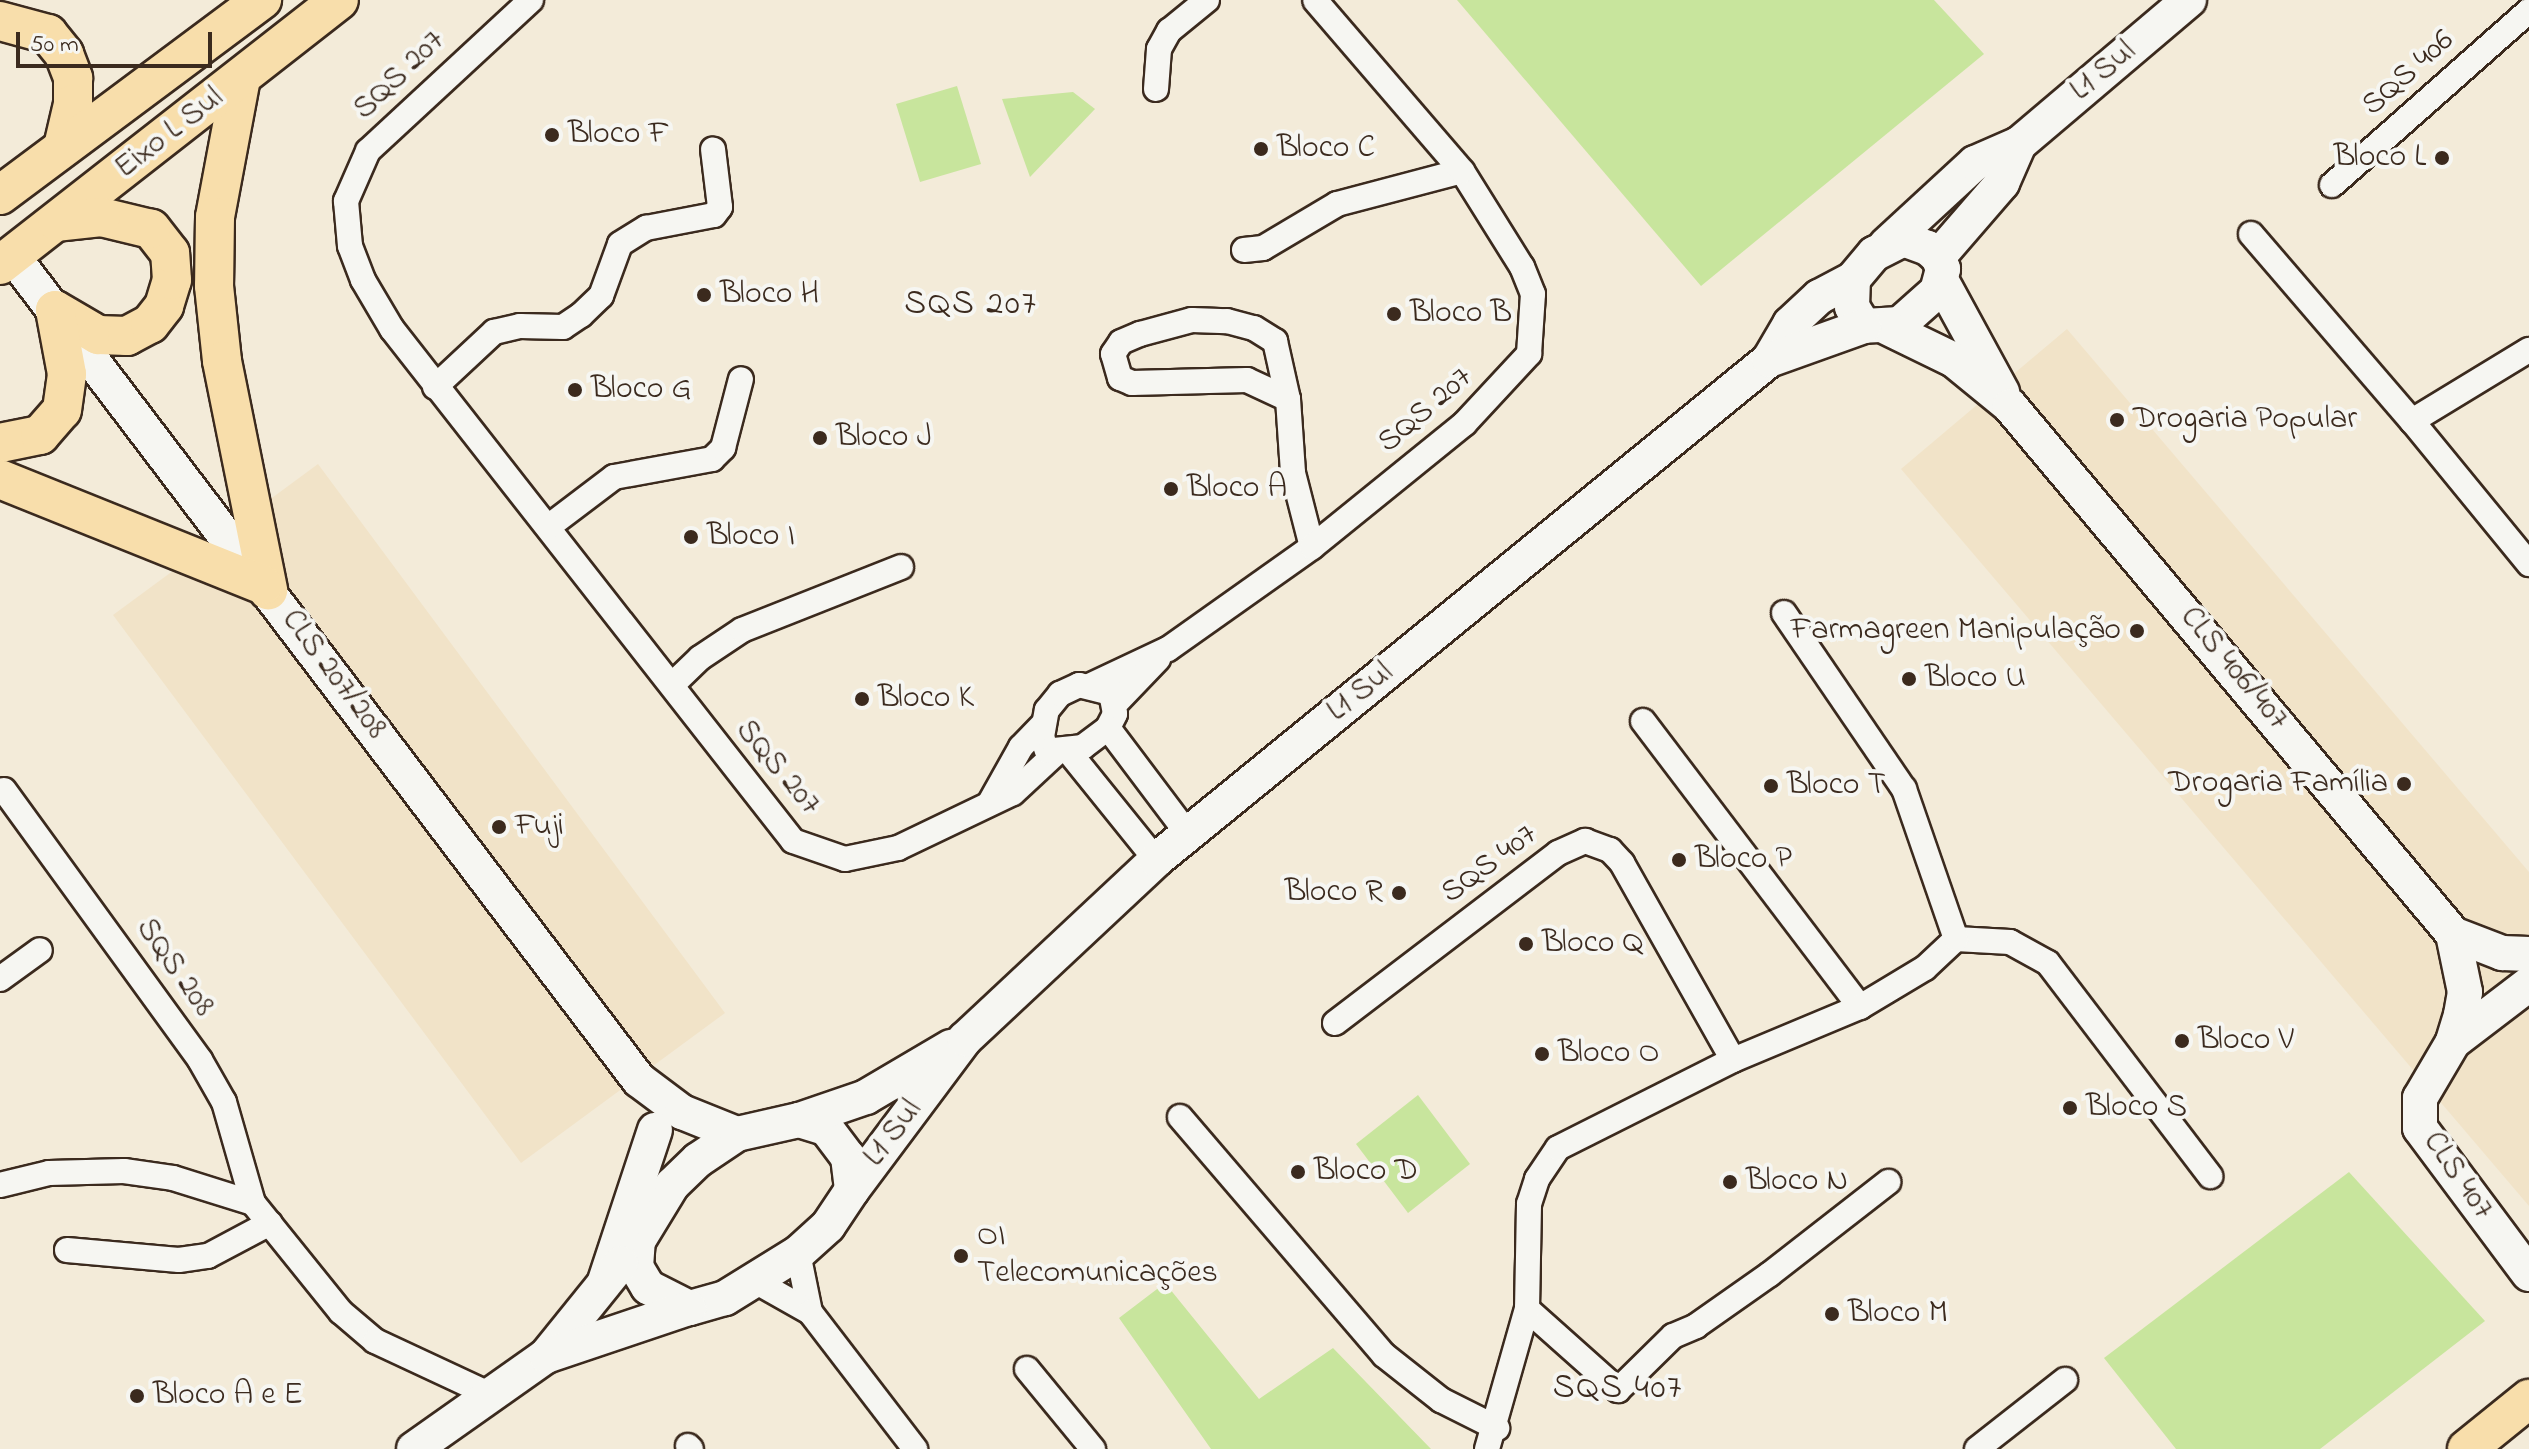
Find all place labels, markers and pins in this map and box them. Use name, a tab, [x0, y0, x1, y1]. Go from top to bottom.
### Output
place label: Bloco F	[568, 116, 669, 154]
marker: Bloco F	[543, 126, 561, 144]
place label: Bloco C	[1277, 130, 1375, 168]
place label: Bloco L	[2334, 139, 2426, 177]
marker: Bloco C	[1252, 140, 1270, 158]
marker: Bloco L	[2433, 149, 2451, 167]
place label: Bloco H	[720, 276, 819, 314]
marker: Bloco H	[695, 286, 713, 304]
place label: Bloco B	[1410, 295, 1512, 333]
marker: Bloco B	[1385, 305, 1403, 323]
place label: Bloco G	[591, 371, 692, 409]
marker: Bloco G	[566, 381, 584, 399]
place label: Drogaria Popular	[2133, 401, 2357, 439]
marker: Drogaria Popular	[2108, 411, 2126, 429]
place label: Bloco J	[836, 419, 932, 457]
marker: Bloco J	[811, 429, 829, 447]
place label: Bloco A	[1187, 470, 1287, 508]
marker: Bloco A	[1162, 480, 1180, 498]
place label: Bloco I	[707, 518, 795, 556]
marker: Bloco I	[682, 528, 700, 546]
place label: Farmagreen Manipulação	[1791, 612, 2121, 650]
marker: Farmagreen Manipulação	[2128, 622, 2146, 640]
place label: Bloco U	[1925, 660, 2026, 698]
marker: Bloco U	[1900, 670, 1918, 688]
place label: Bloco K	[878, 680, 974, 718]
marker: Bloco K	[853, 690, 871, 708]
place label: Drogaria Família	[2168, 765, 2388, 803]
place label: Bloco T	[1787, 767, 1886, 805]
marker: Drogaria Família	[2395, 775, 2413, 793]
marker: Bloco T	[1762, 777, 1780, 795]
place label: Fuji	[515, 808, 564, 846]
marker: Fuji	[490, 818, 508, 836]
place label: Bloco P	[1695, 841, 1792, 879]
marker: Bloco P	[1670, 851, 1688, 869]
place label: Bloco R	[1285, 874, 1383, 912]
marker: Bloco R	[1390, 884, 1408, 902]
place label: Bloco Q	[1542, 925, 1643, 963]
marker: Bloco Q	[1517, 935, 1535, 953]
place label: Bloco V	[2198, 1022, 2294, 1060]
marker: Bloco V	[2173, 1032, 2191, 1050]
place label: Bloco O	[1558, 1035, 1660, 1073]
marker: Bloco O	[1533, 1045, 1551, 1063]
place label: Bloco S	[2086, 1089, 2187, 1127]
marker: Bloco S	[2061, 1099, 2079, 1117]
place label: Bloco D	[1314, 1153, 1418, 1191]
marker: Bloco D	[1289, 1163, 1307, 1181]
place label: Bloco N	[1746, 1163, 1848, 1201]
marker: Bloco N	[1721, 1173, 1739, 1191]
place label: OI Telecomunicações	[977, 1219, 1218, 1294]
marker: OI Telecomunicações	[952, 1247, 970, 1265]
place label: Bloco M	[1848, 1295, 1948, 1333]
marker: Bloco M	[1823, 1305, 1841, 1323]
place label: Bloco A e E	[153, 1377, 303, 1415]
marker: Bloco A e E	[128, 1387, 146, 1405]

